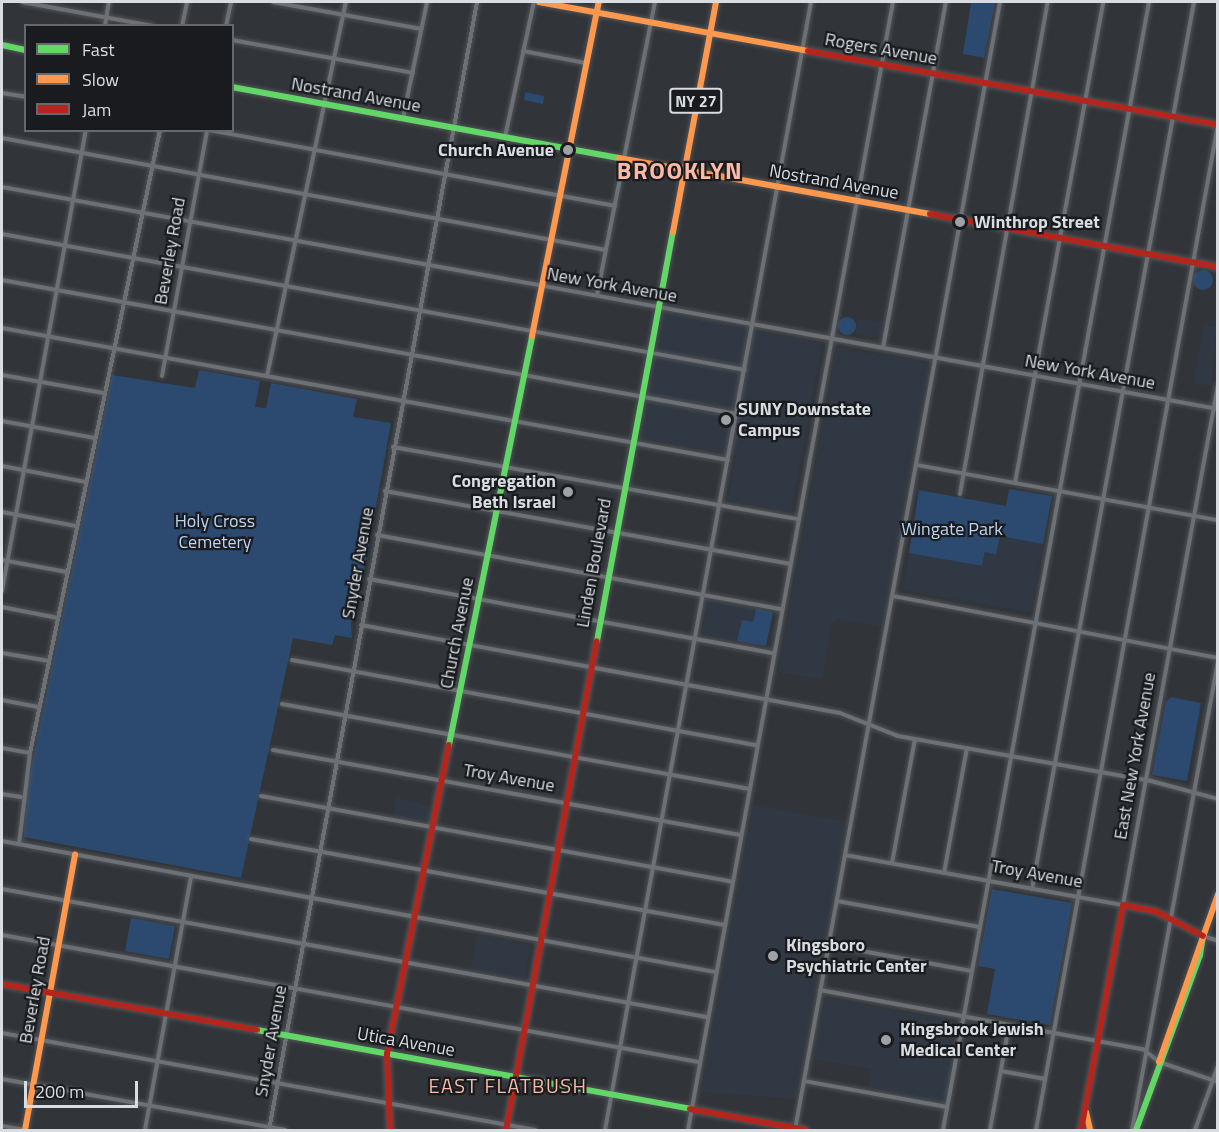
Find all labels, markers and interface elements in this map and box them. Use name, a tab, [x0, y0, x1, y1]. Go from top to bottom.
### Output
legend	[24, 24, 234, 132]
street label: Rogers Avenue	[823, 28, 939, 70]
text: Fast	[82, 36, 115, 63]
text: Slow	[82, 66, 119, 93]
street label: Nostrand Avenue	[290, 73, 422, 117]
road number: NY 27	[669, 88, 723, 114]
text: Jam	[82, 96, 111, 123]
place label: Church Avenue	[438, 139, 554, 161]
marker: Church Avenue	[559, 141, 577, 159]
district label: BROOKLYN	[617, 157, 743, 185]
street label: Nostrand Avenue	[768, 160, 900, 204]
street label: Beverley Road	[150, 196, 190, 306]
place label: Winthrop Street	[974, 211, 1100, 233]
marker: Winthrop Street	[951, 213, 969, 231]
street label: New York Avenue	[545, 263, 679, 307]
street label: New York Avenue	[1023, 350, 1157, 394]
place label: SUNY Downstate Campus	[738, 399, 871, 442]
marker: SUNY Downstate Campus	[719, 413, 733, 427]
place label: Congregation Beth Israel	[452, 471, 556, 514]
marker: Congregation Beth Israel	[561, 485, 575, 499]
street label: Linden Boulevard	[572, 497, 616, 629]
street label: Snyder Avenue	[338, 506, 378, 620]
park label: Holy Cross Cemetery	[175, 511, 255, 554]
park label: Wingate Park	[901, 518, 1003, 540]
street label: Church Avenue	[436, 576, 478, 690]
street label: East New York Avenue	[1110, 671, 1160, 841]
street label: Troy Avenue	[462, 759, 556, 797]
street label: Troy Avenue	[990, 855, 1084, 893]
street label: Beverley Road	[15, 935, 55, 1045]
place label: Kingsboro Psychiatric Center	[786, 935, 927, 978]
marker: Kingsboro Psychiatric Center	[764, 947, 782, 965]
street label: Snyder Avenue	[251, 984, 291, 1098]
place label: Kingsbrook Jewish Medical Center	[900, 1019, 1044, 1062]
street label: Utica Avenue	[355, 1023, 457, 1061]
marker: Kingsbrook Jewish Medical Center	[877, 1031, 895, 1049]
scale bar	[27, 1069, 141, 1107]
district label: EAST FLATBUSH	[428, 1073, 588, 1097]
text: 200 m	[35, 1078, 84, 1105]

